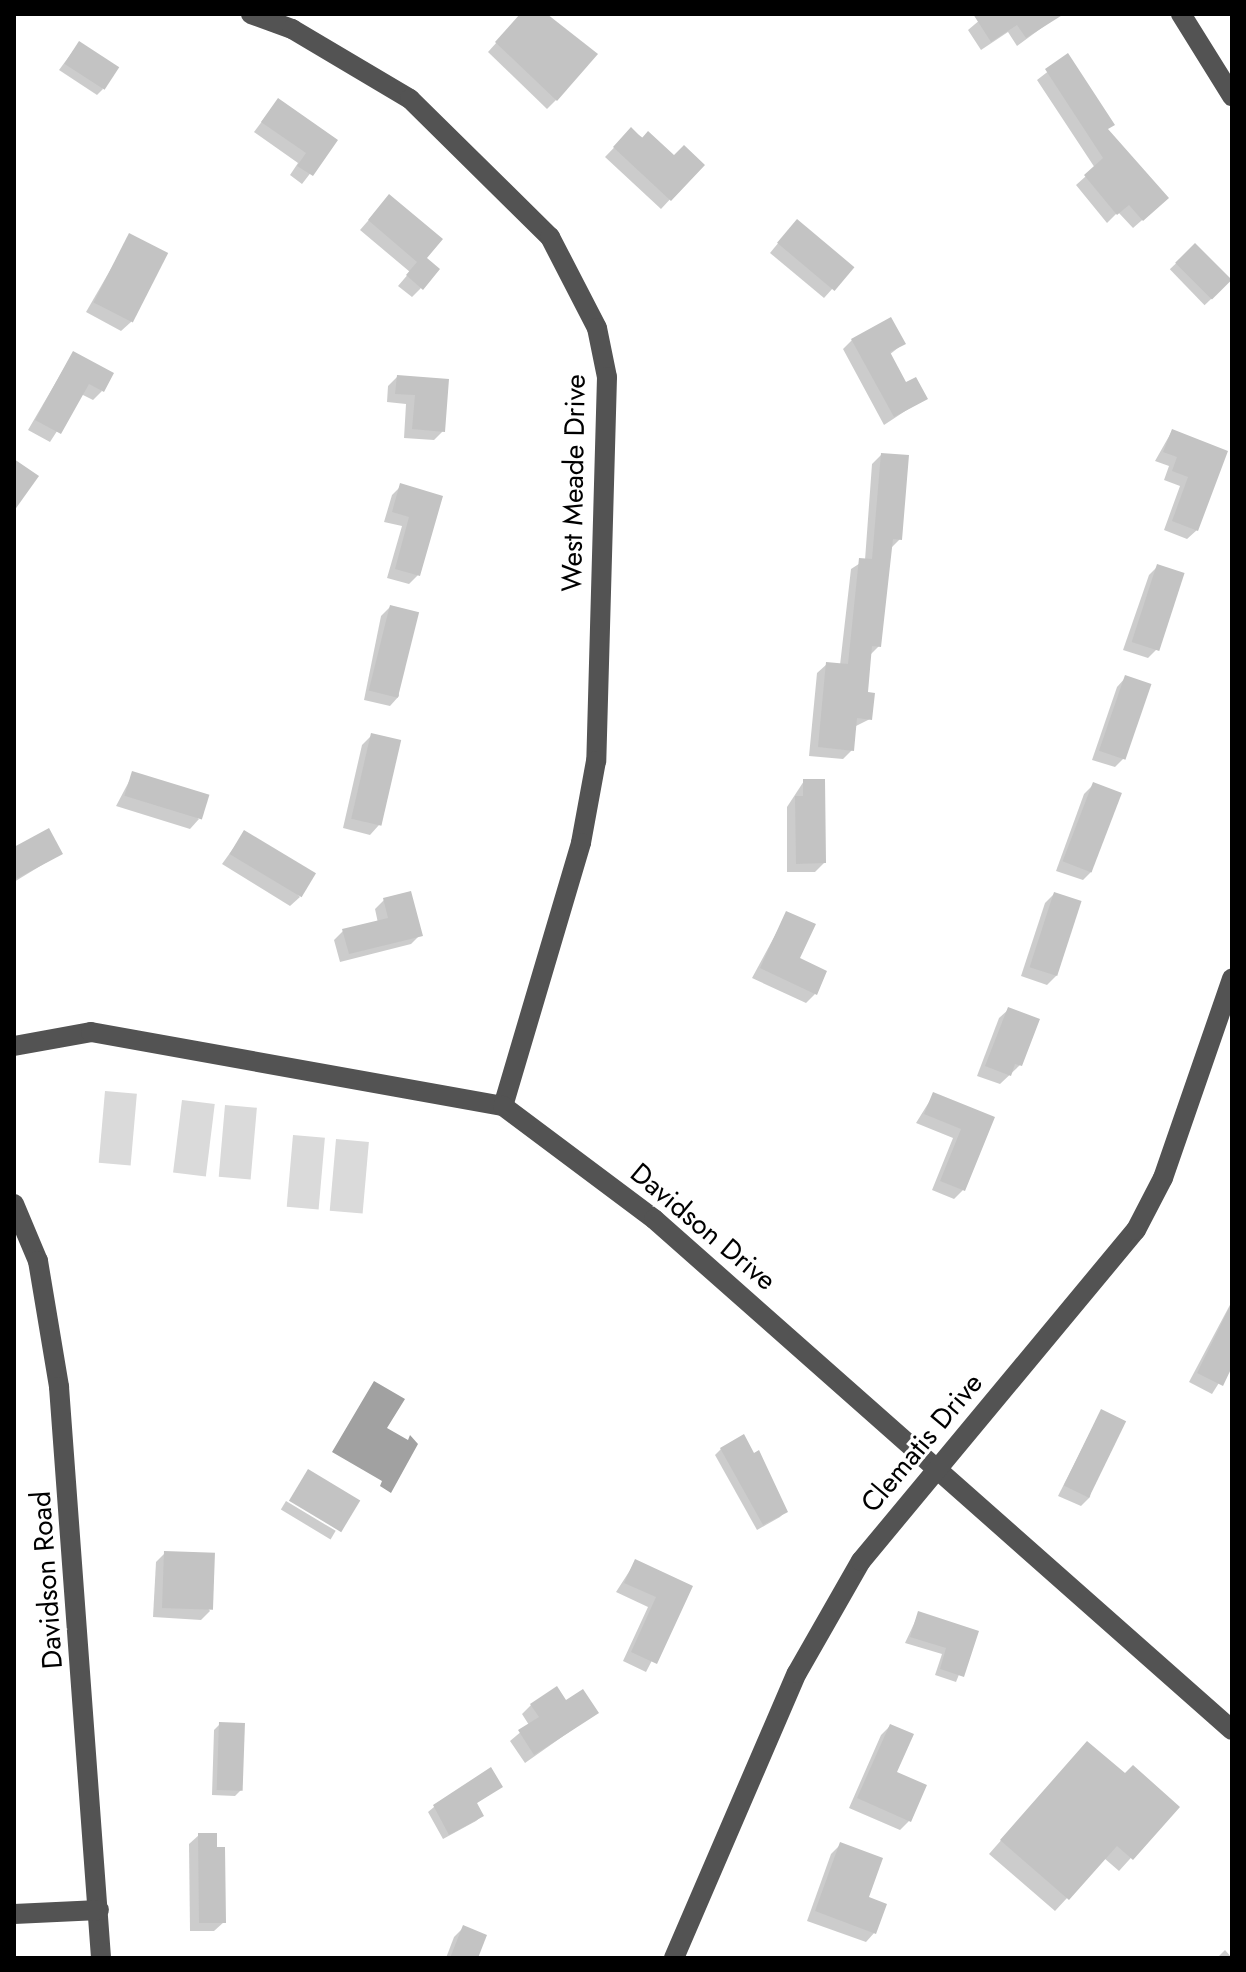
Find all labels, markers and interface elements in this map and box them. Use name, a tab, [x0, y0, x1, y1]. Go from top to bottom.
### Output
street label: West Meade Drive	[555, 374, 593, 592]
street label: Davidson Drive	[623, 1156, 783, 1298]
street label: Clematis Drive	[854, 1367, 990, 1519]
street label: Davidson Road	[24, 1490, 70, 1670]

